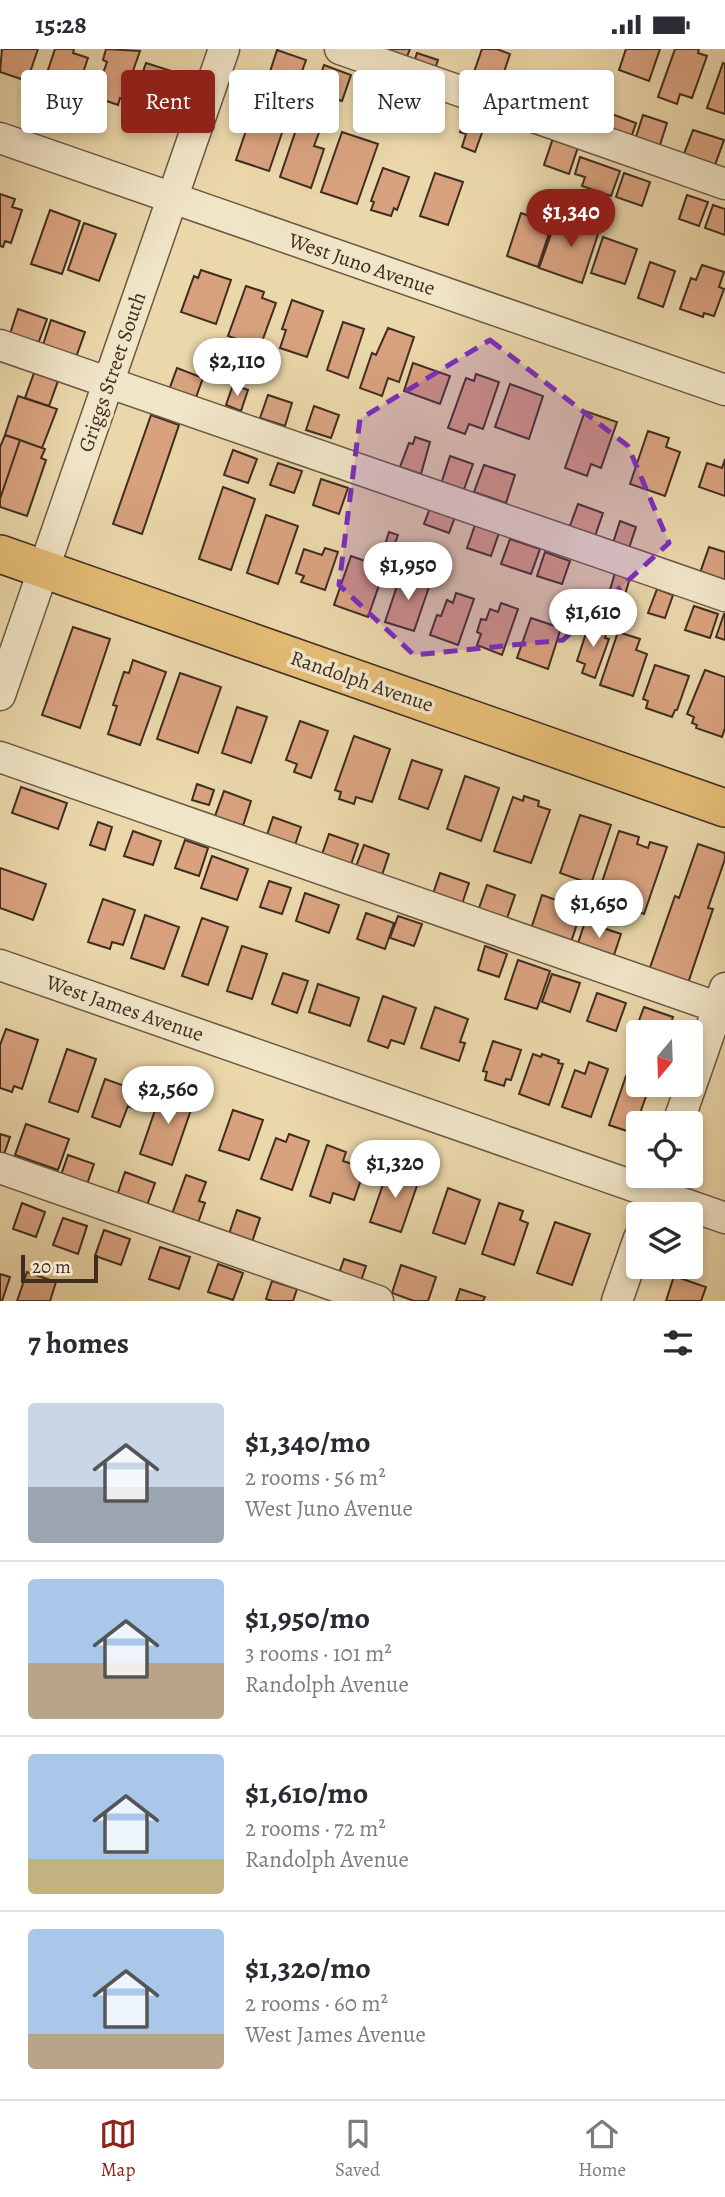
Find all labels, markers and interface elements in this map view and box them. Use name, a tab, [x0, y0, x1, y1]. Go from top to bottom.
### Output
text: 15:28	[35, 7, 87, 42]
chip: Buy	[21, 70, 107, 133]
chip: Rent	[121, 70, 215, 133]
chip: Filters	[229, 70, 339, 133]
chip: New	[353, 70, 445, 133]
chip: Apartment	[459, 70, 614, 133]
pin: $1,340	[514, 189, 628, 249]
text: $1,340	[542, 196, 600, 227]
street label: West Juno Avenue	[284, 225, 439, 302]
street label: Griggs Street South	[71, 288, 153, 456]
pin: $2,110	[180, 339, 294, 398]
text: $2,110	[209, 345, 265, 376]
pin: $1,950	[351, 543, 465, 602]
text: $1,950	[379, 549, 437, 580]
pin: $1,610	[536, 589, 650, 649]
text: $1,610	[565, 596, 621, 627]
street label: Randolph Avenue	[287, 643, 437, 719]
pin: $1,650	[542, 881, 656, 940]
text: $1,650	[570, 887, 628, 918]
street label: West James Avenue	[41, 968, 208, 1048]
north arrow	[626, 1020, 704, 1097]
map controls	[626, 1020, 703, 1279]
pin: $2,560	[111, 1067, 225, 1126]
text: $2,560	[138, 1073, 198, 1104]
button: locate	[626, 1111, 703, 1188]
pin: $1,320	[338, 1141, 452, 1200]
text: $1,320	[366, 1147, 424, 1178]
button: layers	[626, 1202, 703, 1279]
scale bar	[21, 1252, 98, 1284]
text: 20 m	[32, 1254, 71, 1280]
text: 7 homes	[28, 1323, 129, 1363]
icon: filters	[659, 1324, 697, 1362]
text: $1,340/mo	[245, 1422, 370, 1462]
icon: home	[84, 1431, 168, 1515]
text: 2 rooms · 56 m²	[245, 1462, 386, 1493]
text: West Juno Avenue	[245, 1493, 413, 1524]
text: $1,950/mo	[245, 1598, 370, 1638]
icon: home	[84, 1607, 168, 1691]
text: 3 rooms · 101 m²	[245, 1638, 392, 1669]
text: Randolph Avenue	[245, 1669, 409, 1700]
text: $1,610/mo	[245, 1773, 368, 1813]
icon: home	[84, 1782, 168, 1866]
text: 2 rooms · 72 m²	[245, 1813, 386, 1844]
text: Randolph Avenue	[245, 1844, 409, 1875]
text: $1,320/mo	[245, 1948, 371, 1988]
icon: home	[84, 1957, 168, 2041]
text: 2 rooms · 60 m²	[245, 1988, 388, 2019]
text: West James Avenue	[245, 2019, 426, 2050]
tab: Map	[99, 2115, 137, 2183]
tab: Saved	[335, 2115, 380, 2183]
tab: Home	[578, 2115, 626, 2183]

